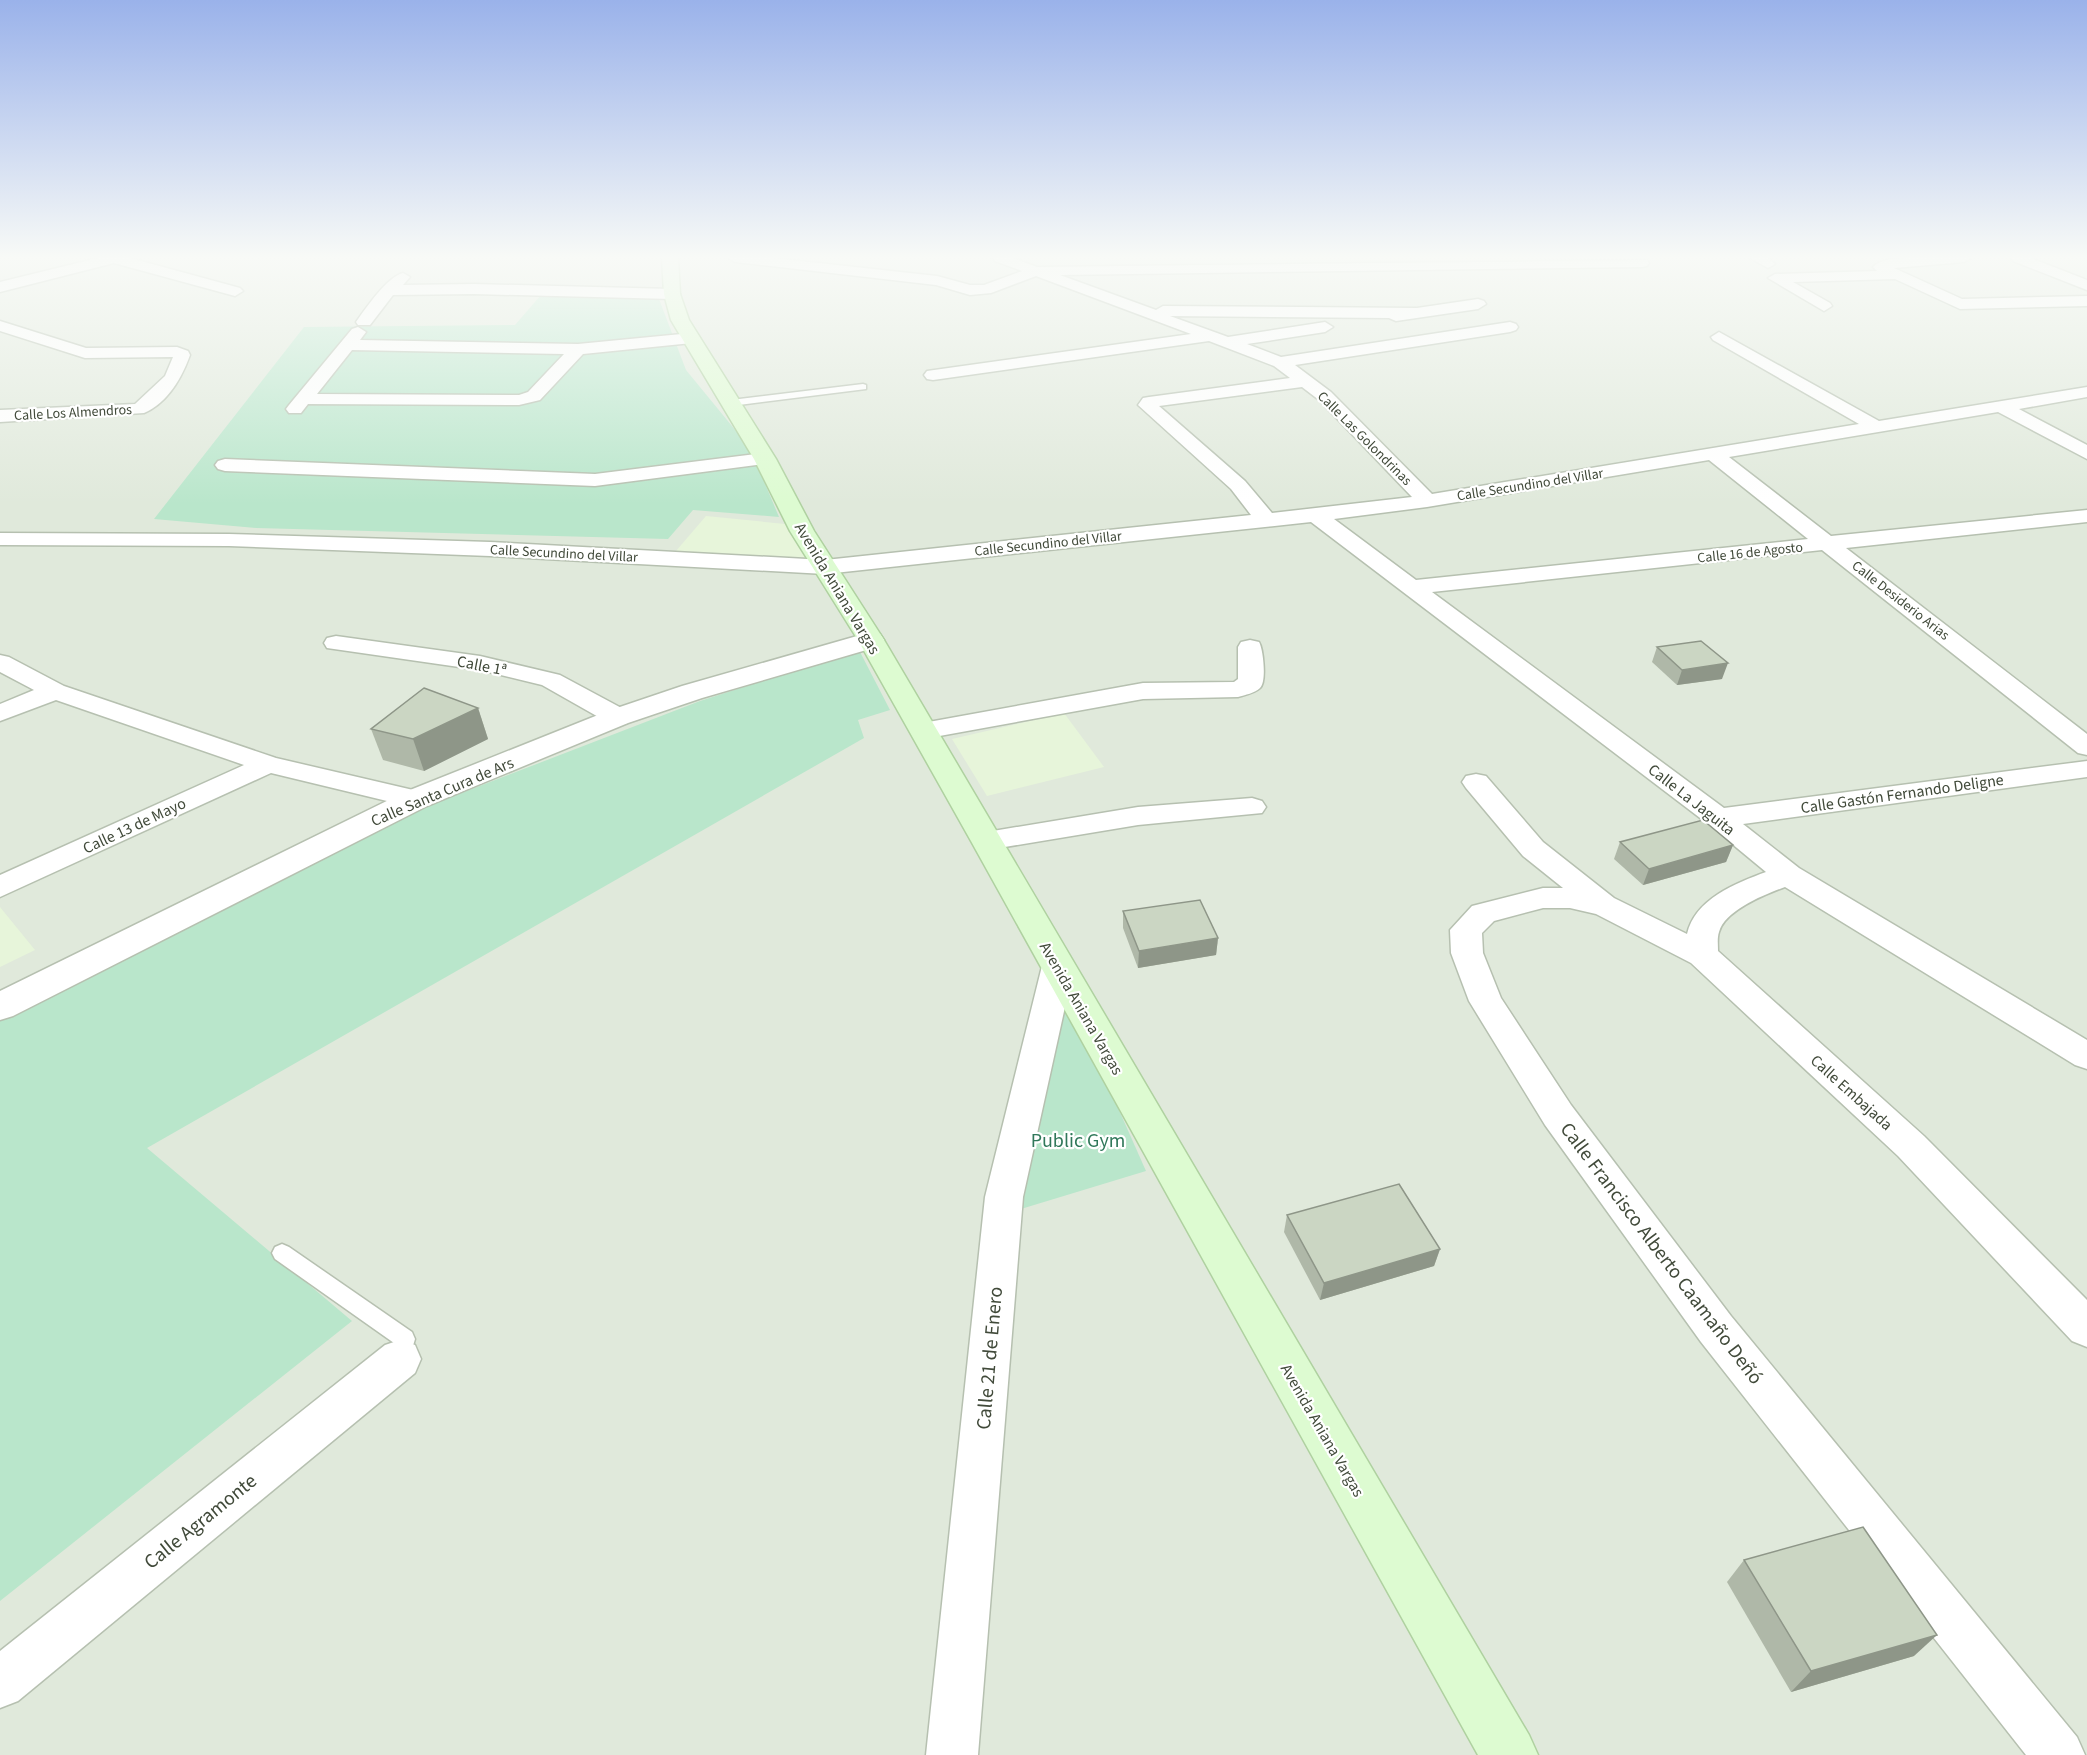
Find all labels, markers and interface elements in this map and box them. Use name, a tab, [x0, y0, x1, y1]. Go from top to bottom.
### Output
street label: Calle Las Golondrinas	[1313, 387, 1416, 490]
street label: Calle Los Almendros	[14, 400, 133, 426]
street label: Calle Secundino del Villar	[1455, 464, 1605, 506]
street label: Avenida Aniana Vargas	[789, 519, 885, 659]
street label: Calle Secundino del Villar	[973, 526, 1123, 562]
street label: Calle 16 de Agosto	[1696, 538, 1804, 568]
street label: Calle Secundino del Villar	[489, 540, 639, 568]
street label: Calle Desiderio Arias	[1847, 556, 1954, 645]
street label: Calle 1ª	[455, 650, 508, 682]
street label: Calle Santa Cura de Ars	[368, 752, 517, 832]
street label: Calle La Jaguita	[1643, 759, 1740, 841]
street label: Calle Gastón Fernando Deligne	[1799, 769, 2005, 819]
street label: Calle 13 de Mayo	[79, 792, 190, 859]
street label: Avenida Aniana Vargas	[1034, 938, 1128, 1079]
street label: Calle Embajada	[1805, 1050, 1897, 1136]
street label: Calle Francisco Alberto Caamaño Deñó	[1553, 1117, 1769, 1391]
park label: Public Gym	[1031, 1127, 1125, 1155]
street label: Calle 21 de Enero	[970, 1285, 1010, 1431]
street label: Avenida Aniana Vargas	[1275, 1360, 1369, 1501]
street label: Calle Agramonte	[138, 1467, 263, 1576]

